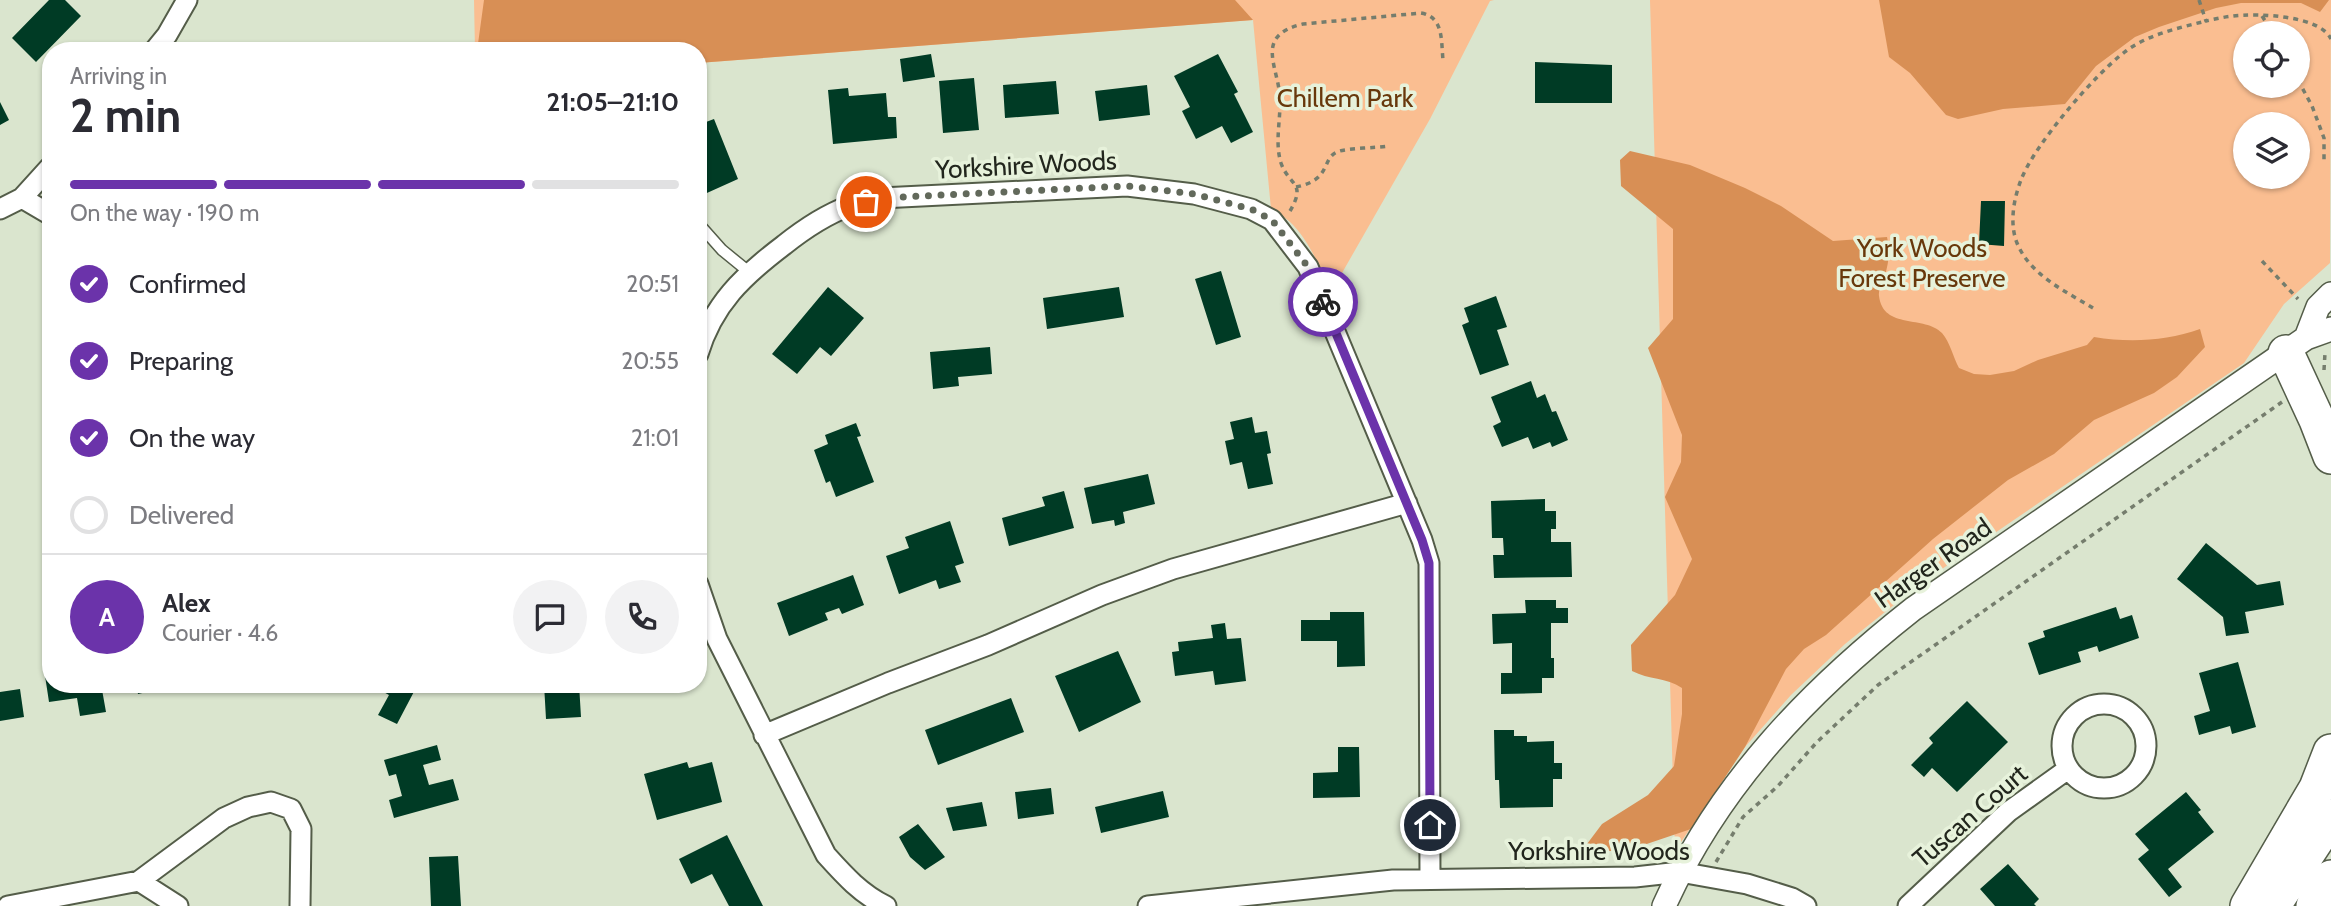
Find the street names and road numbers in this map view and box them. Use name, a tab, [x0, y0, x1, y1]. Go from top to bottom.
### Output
street label: Yorkshire Woods	[934, 144, 1118, 186]
street label: Harger Road	[1868, 511, 1998, 615]
street label: Tuscan Court	[1906, 757, 2034, 874]
street label: Yorkshire Woods	[1507, 835, 1690, 867]

